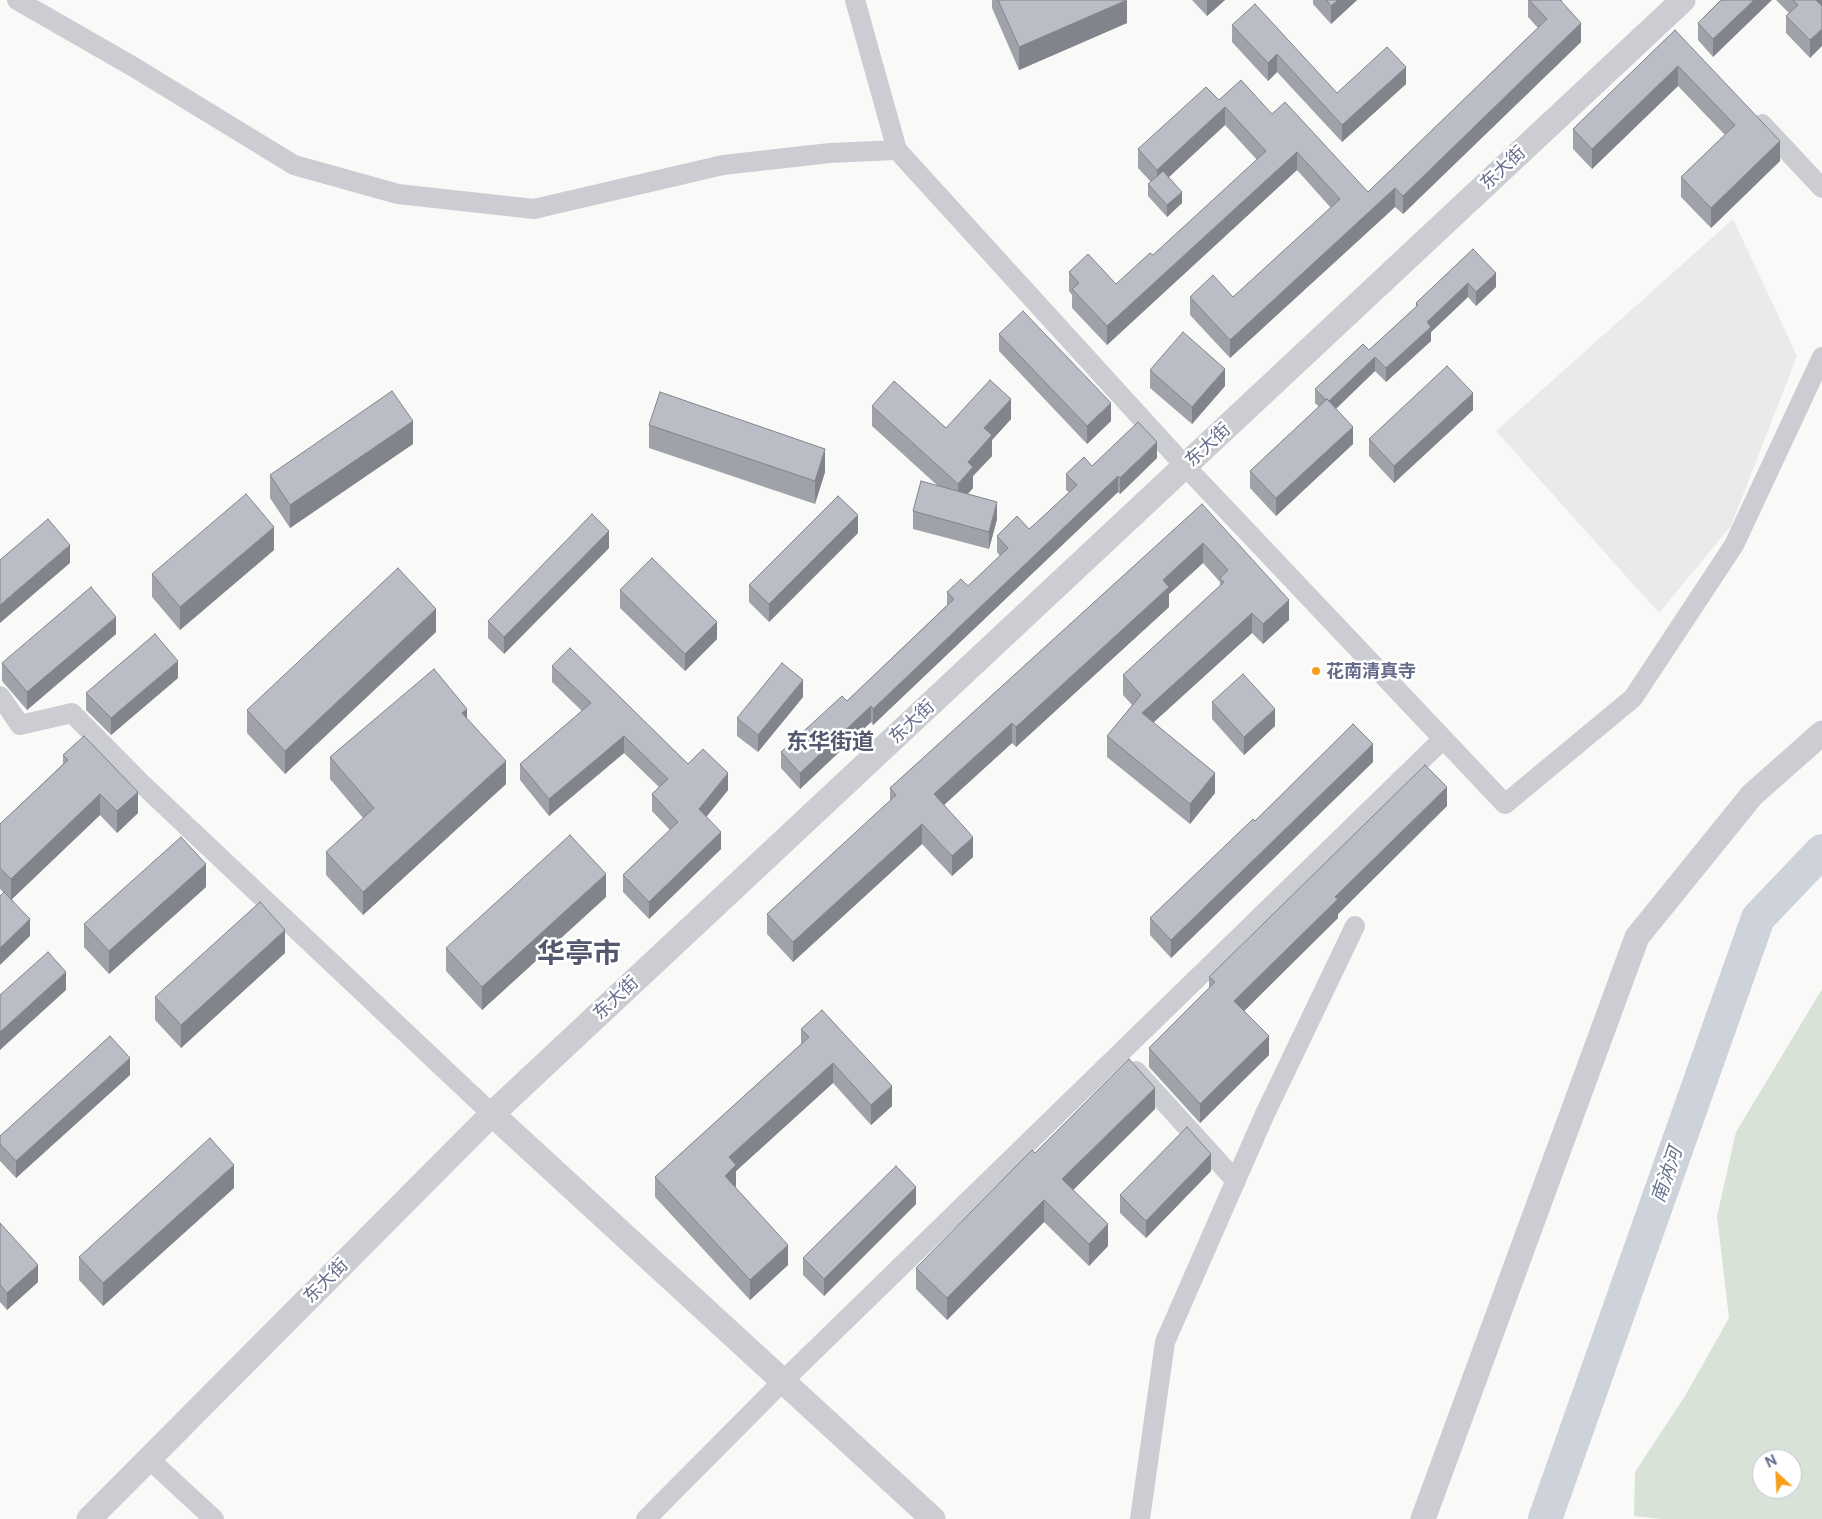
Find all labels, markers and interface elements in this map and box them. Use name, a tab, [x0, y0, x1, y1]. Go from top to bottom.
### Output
street label: 东大街	[1476, 142, 1530, 194]
street label: 东大街	[1181, 419, 1235, 471]
place label: 花南清真寺	[1326, 660, 1416, 682]
marker: 花南清真寺	[1310, 665, 1322, 677]
street label: 东大街	[885, 696, 939, 748]
district label: 东华街道	[786, 729, 874, 755]
district label: 华亭市	[537, 937, 621, 971]
street label: 东大街	[589, 972, 643, 1024]
water label: 南汭河	[1647, 1144, 1687, 1206]
street label: 东大街	[299, 1254, 353, 1308]
north arrow	[1752, 1449, 1802, 1499]
text: N	[1763, 1452, 1779, 1471]

